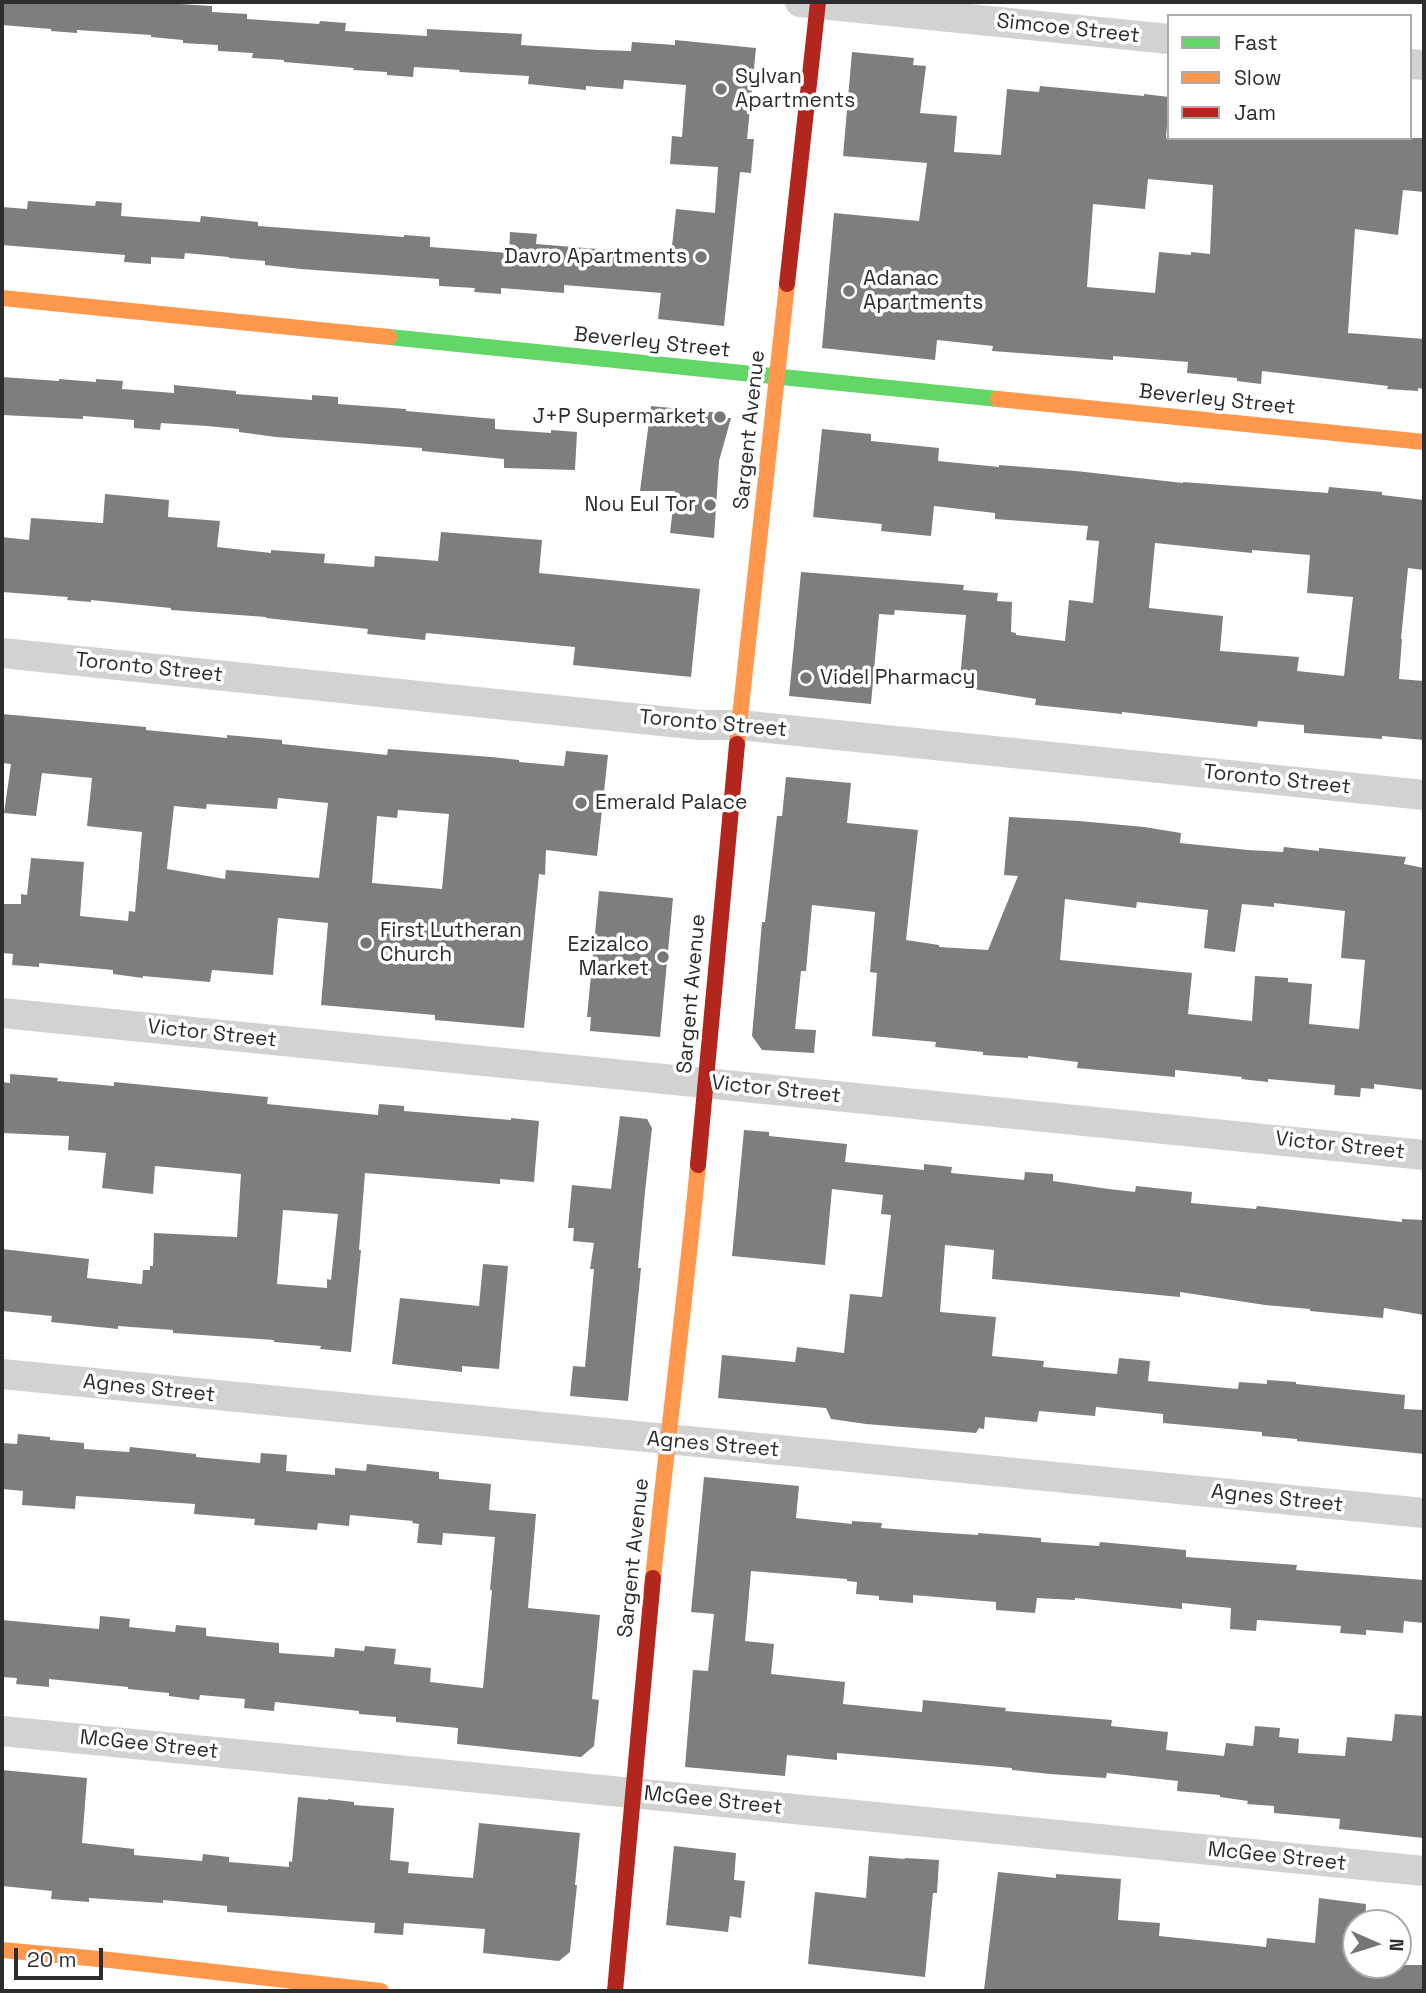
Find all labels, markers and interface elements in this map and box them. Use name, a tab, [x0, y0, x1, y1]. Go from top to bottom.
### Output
street label: Simcoe Street	[995, 9, 1141, 49]
legend	[1167, 14, 1412, 140]
text: Fast	[1234, 29, 1278, 56]
place label: Sylvan Apartments	[735, 64, 855, 114]
text: Slow	[1234, 64, 1282, 91]
marker: Sylvan Apartments	[713, 81, 729, 97]
text: Jam	[1234, 99, 1276, 126]
place label: Davro Apartments	[504, 244, 687, 270]
marker: Davro Apartments	[693, 249, 709, 265]
place label: Adanac Apartments	[863, 266, 983, 316]
marker: Adanac Apartments	[841, 283, 857, 299]
street label: Beverley Street	[573, 322, 731, 364]
street label: Sargent Avenue	[729, 349, 771, 511]
street label: Beverley Street	[1138, 379, 1296, 421]
place label: J+P Supermarket	[532, 404, 706, 430]
marker: J+P Supermarket	[712, 409, 728, 425]
place label: Nou Eul Tor	[584, 492, 696, 518]
marker: Nou Eul Tor	[702, 497, 718, 513]
street label: Toronto Street	[74, 648, 224, 688]
place label: Videl Pharmacy	[820, 665, 975, 691]
marker: Videl Pharmacy	[798, 670, 814, 686]
street label: Toronto Street	[638, 705, 788, 743]
street label: Toronto Street	[1202, 760, 1352, 800]
place label: Emerald Palace	[595, 790, 747, 816]
marker: Emerald Palace	[573, 795, 589, 811]
street label: Sargent Avenue	[672, 913, 712, 1075]
place label: First Lutheran Church	[380, 918, 522, 968]
place label: Ezizalco Market	[567, 932, 649, 982]
marker: First Lutheran Church	[358, 935, 374, 951]
marker: Ezizalco Market	[655, 949, 671, 965]
street label: Victor Street	[146, 1015, 278, 1053]
street label: Victor Street	[710, 1071, 842, 1109]
street label: Victor Street	[1274, 1127, 1406, 1165]
street label: Agnes Street	[82, 1370, 216, 1408]
street label: Agnes Street	[646, 1427, 780, 1463]
street label: Sargent Avenue	[613, 1477, 655, 1639]
street label: Agnes Street	[1210, 1480, 1344, 1518]
street label: McGee Street	[79, 1725, 219, 1765]
street label: McGee Street	[643, 1781, 783, 1821]
street label: McGee Street	[1207, 1837, 1347, 1877]
north arrow	[1342, 1909, 1412, 1979]
scale bar	[18, 1934, 107, 1978]
text: N	[1384, 1938, 1409, 1952]
text: 20 m	[27, 1946, 77, 1973]

